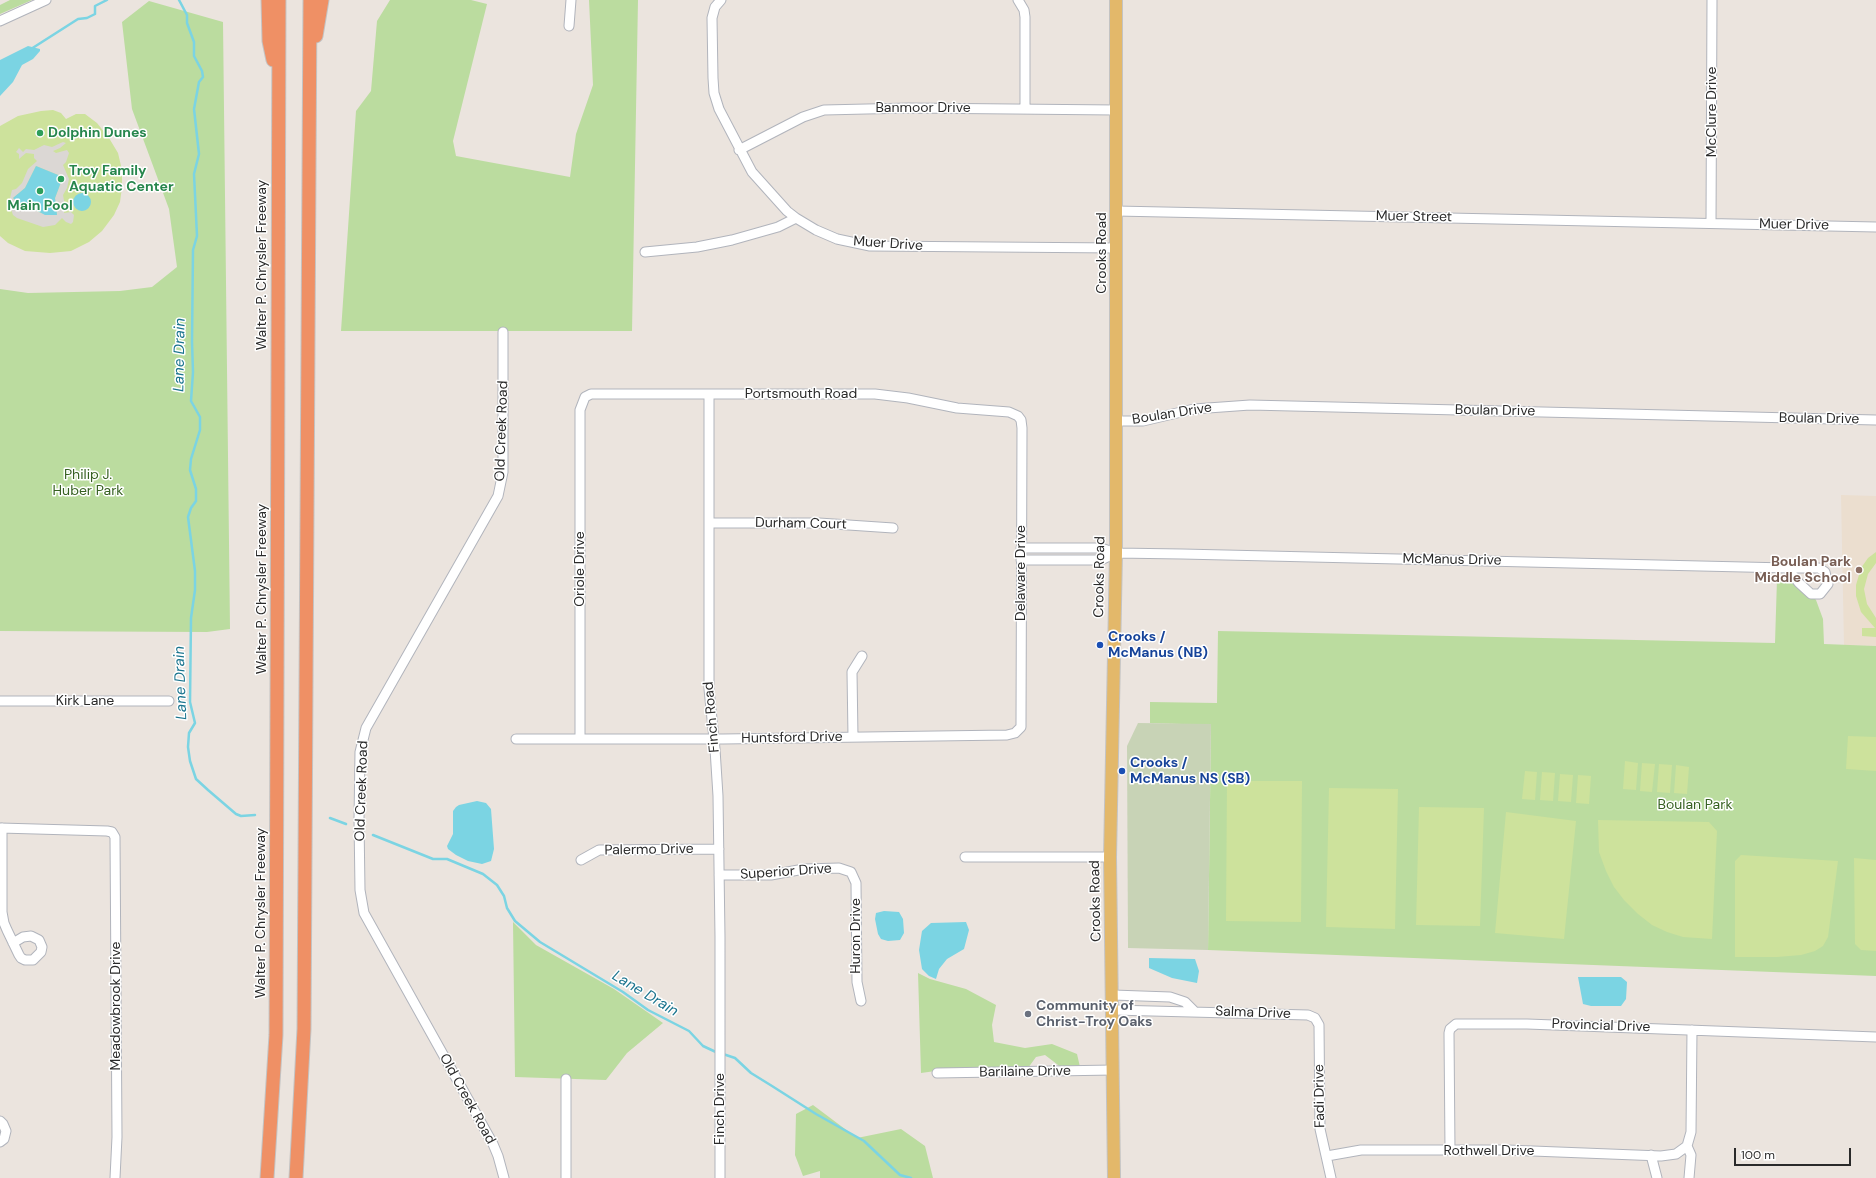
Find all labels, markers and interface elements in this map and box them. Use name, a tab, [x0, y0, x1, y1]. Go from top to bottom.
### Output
street label: McClure Drive	[1704, 67, 1720, 157]
street label: Banmoor Drive	[875, 100, 971, 116]
place label: Dolphin Dunes	[48, 125, 147, 141]
marker: Dolphin Dunes	[35, 128, 45, 138]
place label: Troy Family Aquatic Center	[69, 163, 174, 196]
marker: Troy Family Aquatic Center	[56, 174, 66, 184]
street label: Walter P. Chrysler Freeway	[254, 180, 270, 350]
marker: Main Pool	[35, 186, 45, 196]
place label: Main Pool	[7, 198, 73, 214]
street label: Muer Street	[1376, 208, 1452, 226]
street label: Crooks Road	[1094, 212, 1110, 294]
street label: Muer Drive	[1759, 216, 1829, 234]
street label: Muer Drive	[853, 233, 923, 255]
water label: Lane Drain	[170, 318, 190, 392]
street label: Old Creek Road	[492, 380, 512, 482]
street label: Portsmouth Road	[745, 386, 857, 402]
street label: Boulan Drive	[1131, 399, 1213, 429]
street label: Boulan Drive	[1455, 402, 1535, 420]
street label: Boulan Drive	[1779, 410, 1859, 428]
park label: Philip J. Huber Park	[53, 467, 123, 500]
street label: Walter P. Chrysler Freeway	[254, 504, 270, 674]
street label: Durham Court	[755, 515, 847, 533]
street label: Delaware Drive	[1013, 525, 1029, 621]
street label: Oriole Drive	[572, 531, 588, 607]
street label: Crooks Road	[1091, 536, 1109, 618]
street label: McManus Drive	[1402, 551, 1502, 569]
place label: Boulan Park Middle School	[1755, 554, 1851, 586]
marker: Boulan Park Middle School	[1854, 565, 1864, 575]
place label: Crooks / McManus (NB)	[1108, 629, 1208, 662]
marker: Crooks / McManus (NB)	[1095, 640, 1105, 650]
water label: Lane Drain	[171, 646, 191, 720]
street label: Finch Road	[701, 681, 723, 753]
street label: Kirk Lane	[56, 693, 114, 709]
street label: Huntsford Drive	[741, 729, 843, 747]
street label: Old Creek Road	[352, 740, 372, 842]
place label: Crooks / McManus NS (SB)	[1130, 755, 1250, 788]
marker: Crooks / McManus NS (SB)	[1117, 766, 1127, 776]
park label: Boulan Park	[1658, 797, 1732, 813]
street label: Walter P. Chrysler Freeway	[253, 828, 269, 998]
street label: Palermo Drive	[604, 841, 694, 859]
street label: Superior Drive	[740, 860, 832, 884]
street label: Crooks Road	[1087, 860, 1105, 942]
street label: Huron Drive	[848, 898, 864, 974]
street label: Meadowbrook Drive	[108, 941, 124, 1071]
water label: Lane Drain	[609, 967, 681, 1021]
place label: Community of Christ-Troy Oaks	[1036, 998, 1153, 1030]
street label: Salma Drive	[1215, 1003, 1291, 1023]
marker: Community of Christ-Troy Oaks	[1023, 1009, 1033, 1019]
street label: Provincial Drive	[1551, 1016, 1651, 1036]
street label: Old Creek Road	[435, 1051, 499, 1147]
street label: Barilaine Drive	[979, 1063, 1071, 1081]
street label: Fadi Drive	[1311, 1064, 1329, 1128]
street label: Finch Drive	[712, 1073, 728, 1145]
scale bar	[1736, 1140, 1853, 1166]
street label: Rothwell Drive	[1444, 1143, 1534, 1159]
text: 100 m	[1741, 1147, 1775, 1163]

